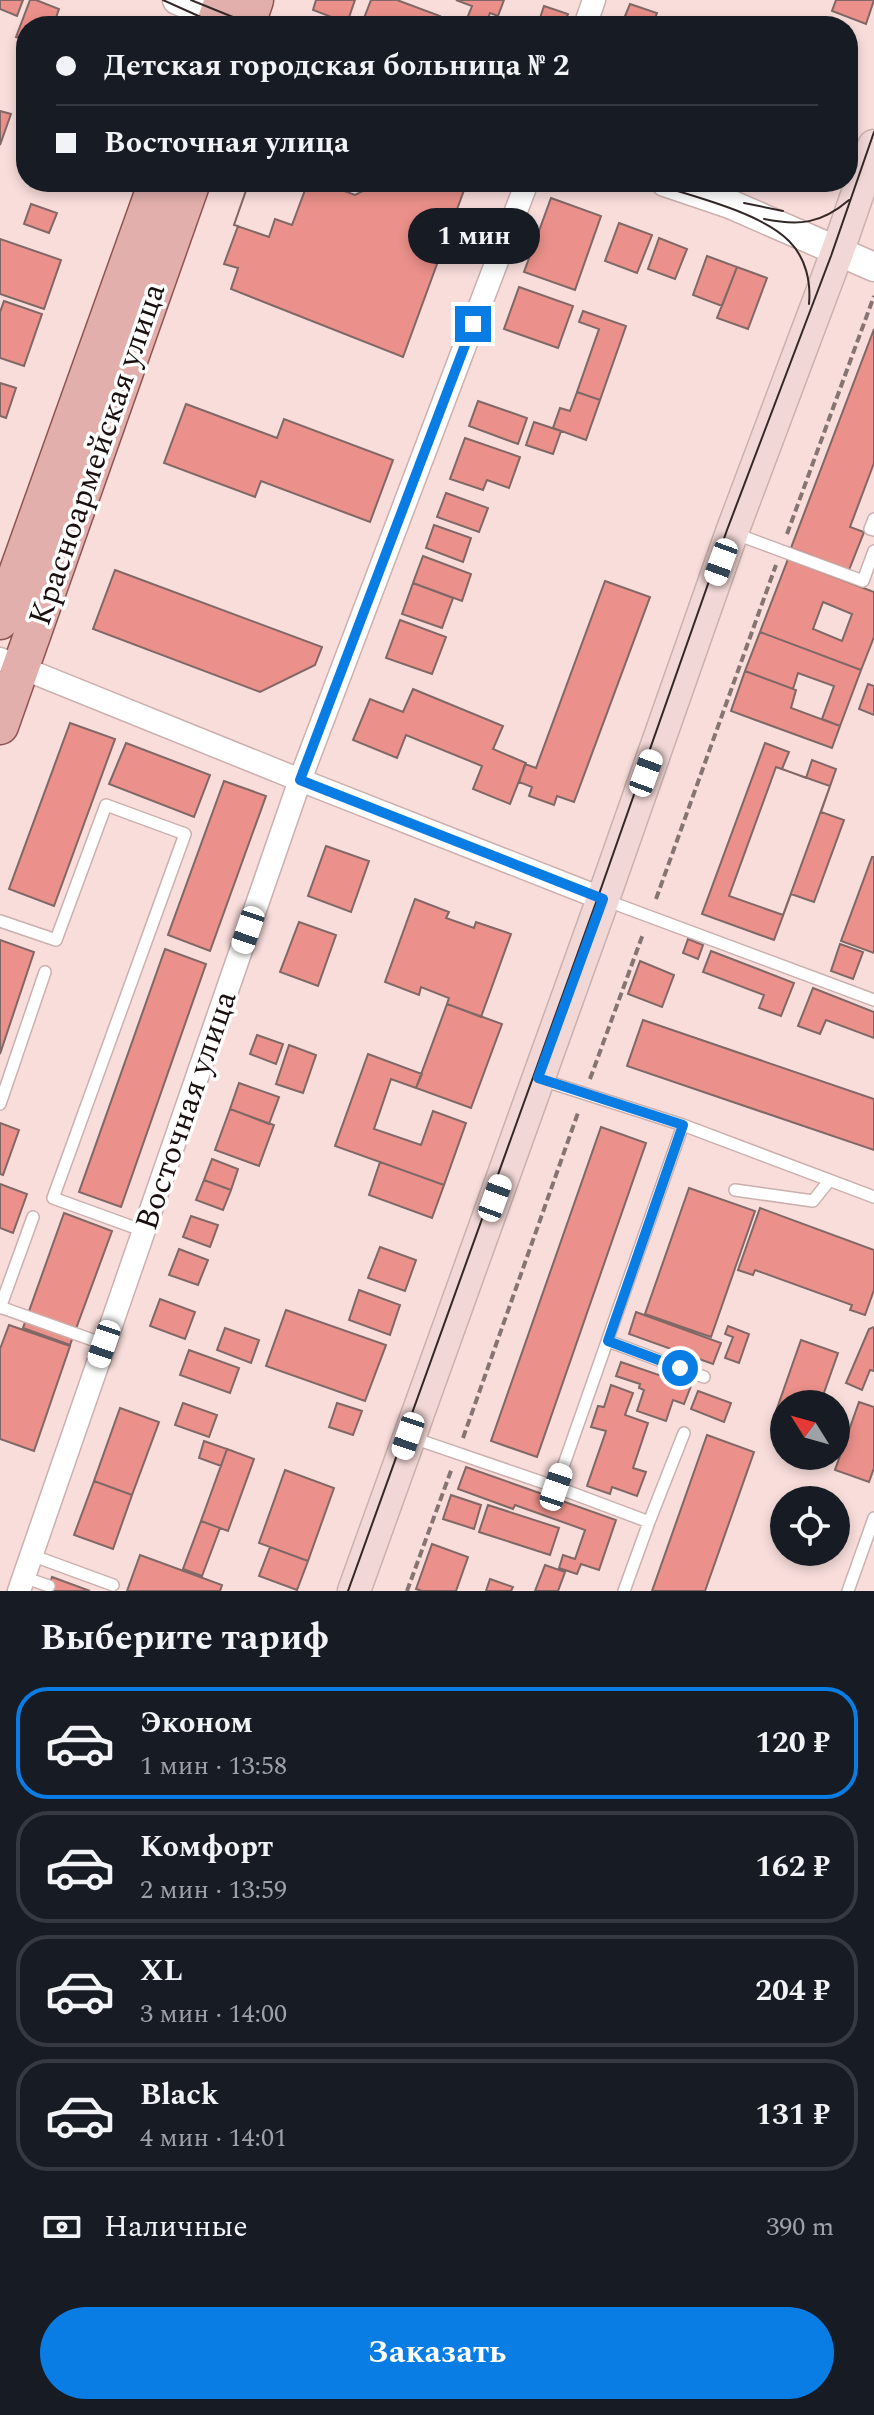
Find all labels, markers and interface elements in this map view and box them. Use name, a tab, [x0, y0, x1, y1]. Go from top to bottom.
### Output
text: Детская городская больница № 2	[104, 43, 570, 89]
text: Восточная улица	[104, 120, 349, 166]
callout: 1 мин	[407, 208, 539, 264]
text: 1 мин	[437, 216, 511, 256]
street label: Красноармейская улица	[16, 276, 179, 632]
route end	[455, 306, 491, 342]
car	[702, 535, 740, 589]
car	[627, 746, 665, 800]
car	[229, 903, 267, 957]
street label: Восточная улица	[122, 984, 250, 1237]
car	[476, 1171, 514, 1225]
car	[85, 1317, 123, 1371]
route start	[662, 1350, 698, 1386]
north arrow	[770, 1390, 850, 1470]
map controls	[770, 1390, 850, 1566]
car	[389, 1409, 427, 1463]
car	[537, 1460, 575, 1514]
button: locate	[770, 1486, 850, 1566]
text: Выберите тариф	[40, 1611, 329, 1666]
text: Эконом	[140, 1700, 253, 1746]
icon: car	[44, 1707, 116, 1779]
text: 120 ₽	[755, 1720, 830, 1766]
text: 1 мин · 13:58	[140, 1746, 287, 1786]
text: Комфорт	[140, 1824, 273, 1870]
icon: car	[44, 1831, 116, 1903]
text: 162 ₽	[755, 1844, 830, 1890]
text: 2 мин · 13:59	[140, 1870, 287, 1910]
text: XL	[140, 1948, 183, 1994]
icon: car	[44, 1955, 116, 2027]
text: 204 ₽	[755, 1968, 830, 2014]
text: 3 мин · 14:00	[140, 1994, 287, 2034]
text: Black	[140, 2072, 219, 2118]
icon: car	[44, 2079, 116, 2151]
text: 131 ₽	[755, 2092, 830, 2138]
text: 4 мин · 14:01	[140, 2118, 287, 2158]
text: Наличные	[104, 2204, 248, 2250]
icon: cash	[40, 2205, 84, 2249]
text: 390 m	[766, 2207, 834, 2247]
button: Заказать	[40, 2307, 834, 2399]

